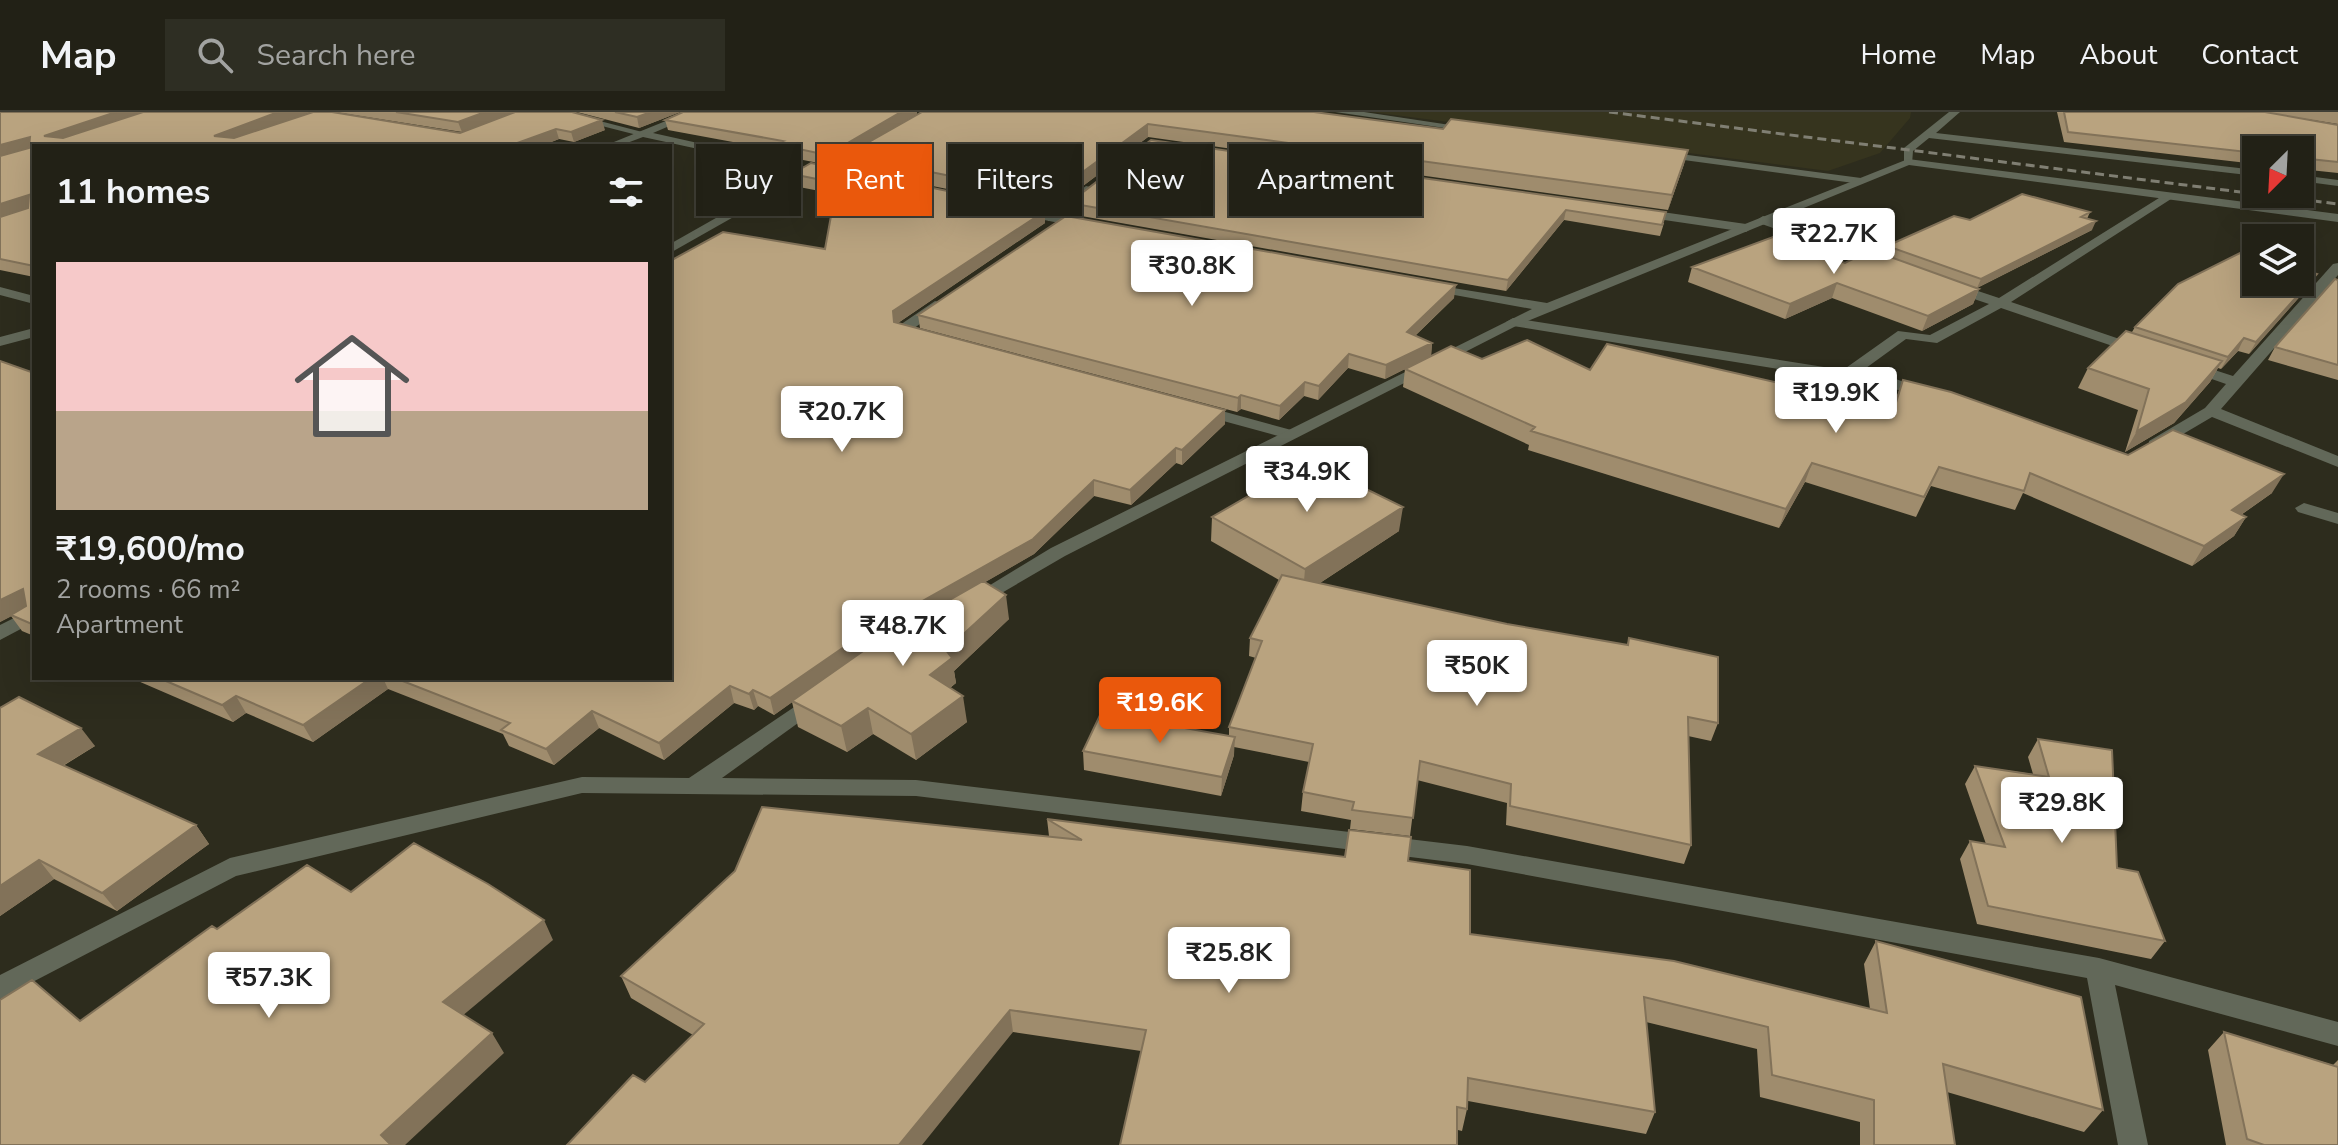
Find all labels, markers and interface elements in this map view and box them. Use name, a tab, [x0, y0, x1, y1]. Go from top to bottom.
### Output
search box	[165, 19, 725, 91]
text: Map	[40, 30, 117, 81]
icon: search	[193, 33, 237, 77]
text: Search here	[257, 35, 416, 76]
text: Home	[1861, 36, 1936, 74]
text: Map	[1980, 36, 2035, 74]
text: About	[2079, 36, 2157, 74]
text: Contact	[2201, 36, 2298, 74]
north arrow	[2242, 136, 2314, 208]
map controls	[2242, 136, 2314, 296]
chip: Buy	[696, 144, 801, 216]
chip: Rent	[817, 144, 932, 216]
chip: Filters	[948, 144, 1082, 216]
chip: New	[1098, 144, 1213, 216]
chip: Apartment	[1229, 144, 1422, 216]
text: 11 homes	[56, 169, 210, 215]
icon: filters	[604, 170, 648, 214]
pin: ₹22.7K	[1769, 208, 1899, 276]
text: ₹22.7K	[1791, 216, 1877, 251]
button: layers	[2242, 224, 2314, 296]
pin: ₹30.8K	[1127, 240, 1257, 308]
text: ₹30.8K	[1149, 248, 1235, 283]
icon: home	[280, 314, 424, 458]
pin: ₹19.9K	[1771, 367, 1901, 435]
text: ₹19.9K	[1793, 375, 1879, 410]
pin: ₹20.7K	[777, 386, 907, 454]
text: ₹20.7K	[799, 394, 885, 429]
pin: ₹34.9K	[1242, 446, 1372, 514]
text: ₹34.9K	[1264, 454, 1350, 489]
text: ₹19,600/mo	[56, 526, 245, 572]
text: 2 rooms · 66 m²	[56, 572, 240, 607]
pin: ₹48.7K	[838, 600, 968, 668]
text: Apartment	[56, 607, 183, 642]
text: ₹48.7K	[860, 608, 946, 643]
pin: ₹50K	[1430, 640, 1524, 708]
text: ₹50K	[1445, 648, 1509, 683]
pin: ₹19.6K	[1095, 677, 1225, 745]
text: ₹19.6K	[1117, 685, 1203, 720]
pin: ₹29.8K	[1997, 777, 2127, 845]
text: ₹29.8K	[2019, 785, 2105, 820]
pin: ₹25.8K	[1164, 927, 1294, 995]
text: ₹25.8K	[1186, 935, 1272, 970]
pin: ₹57.3K	[204, 952, 334, 1020]
text: ₹57.3K	[226, 960, 312, 995]

